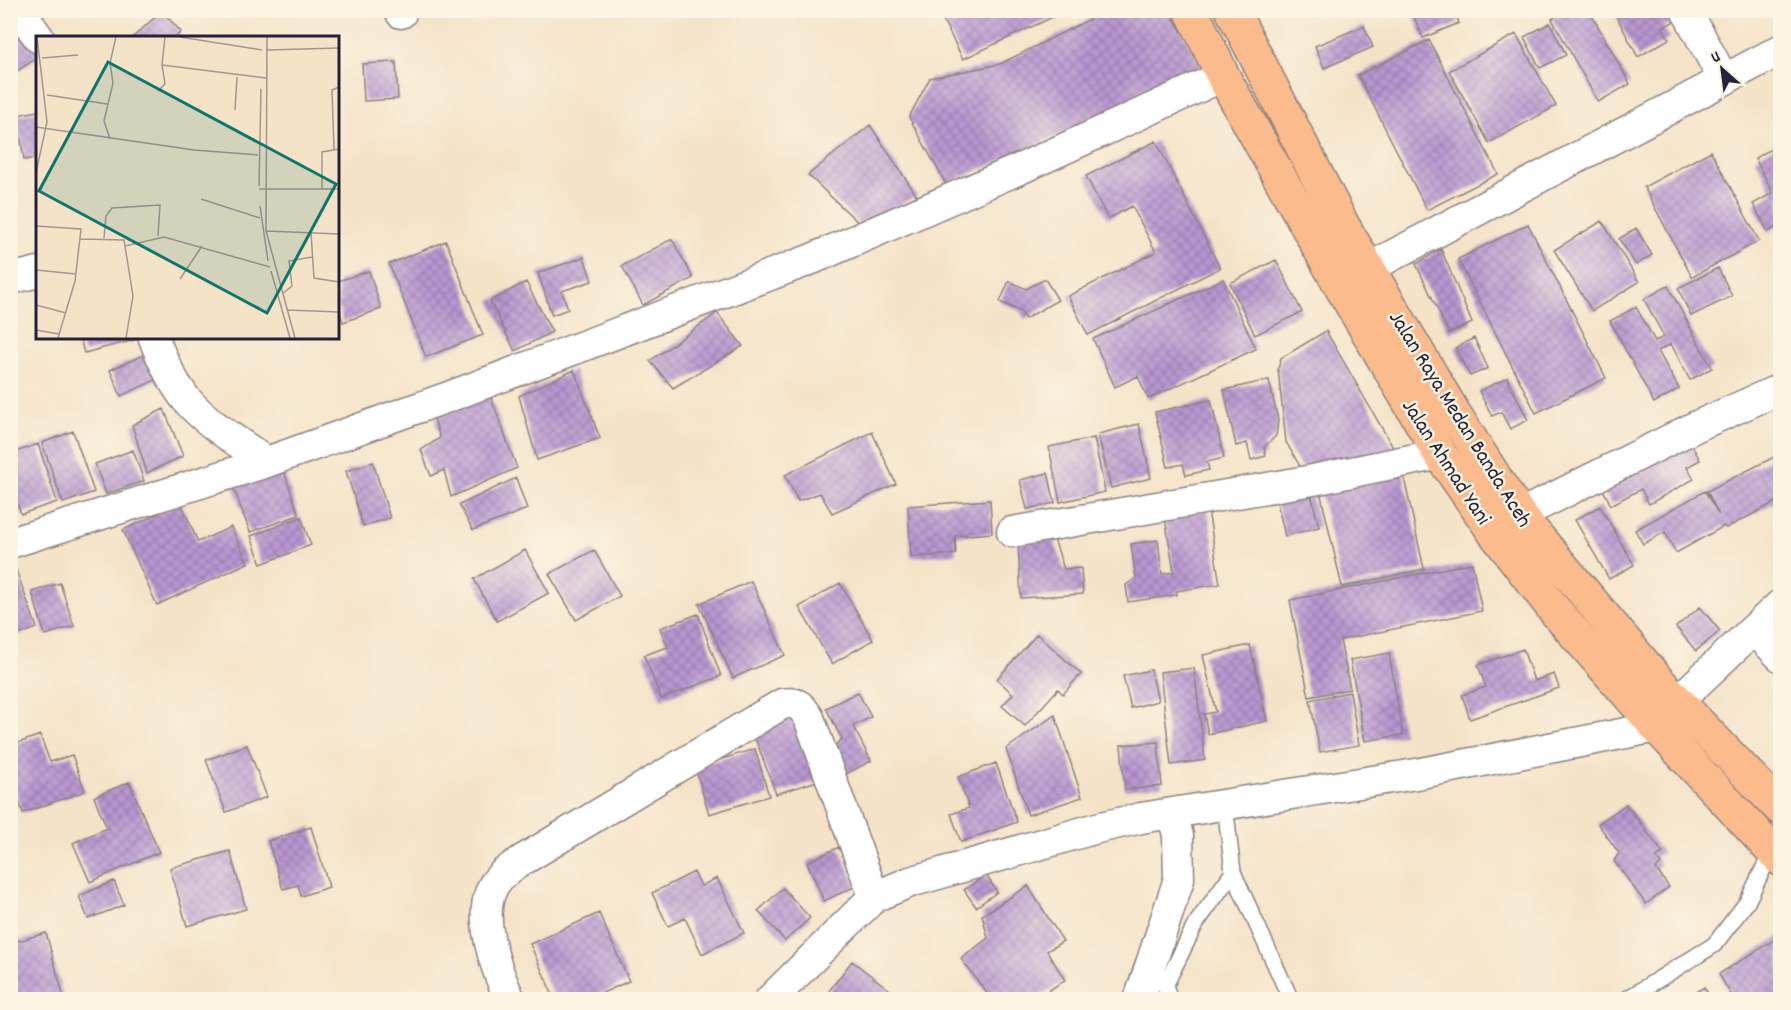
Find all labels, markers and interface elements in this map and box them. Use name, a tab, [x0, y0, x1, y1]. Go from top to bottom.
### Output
inset map	[36, 36, 339, 339]
north arrow	[1692, 39, 1752, 99]
text: U	[1707, 46, 1725, 70]
street label: Jalan Raya Medan Banda Aceh	[1380, 306, 1538, 534]
street label: Jalan Ahmad Yani	[1393, 394, 1497, 532]

